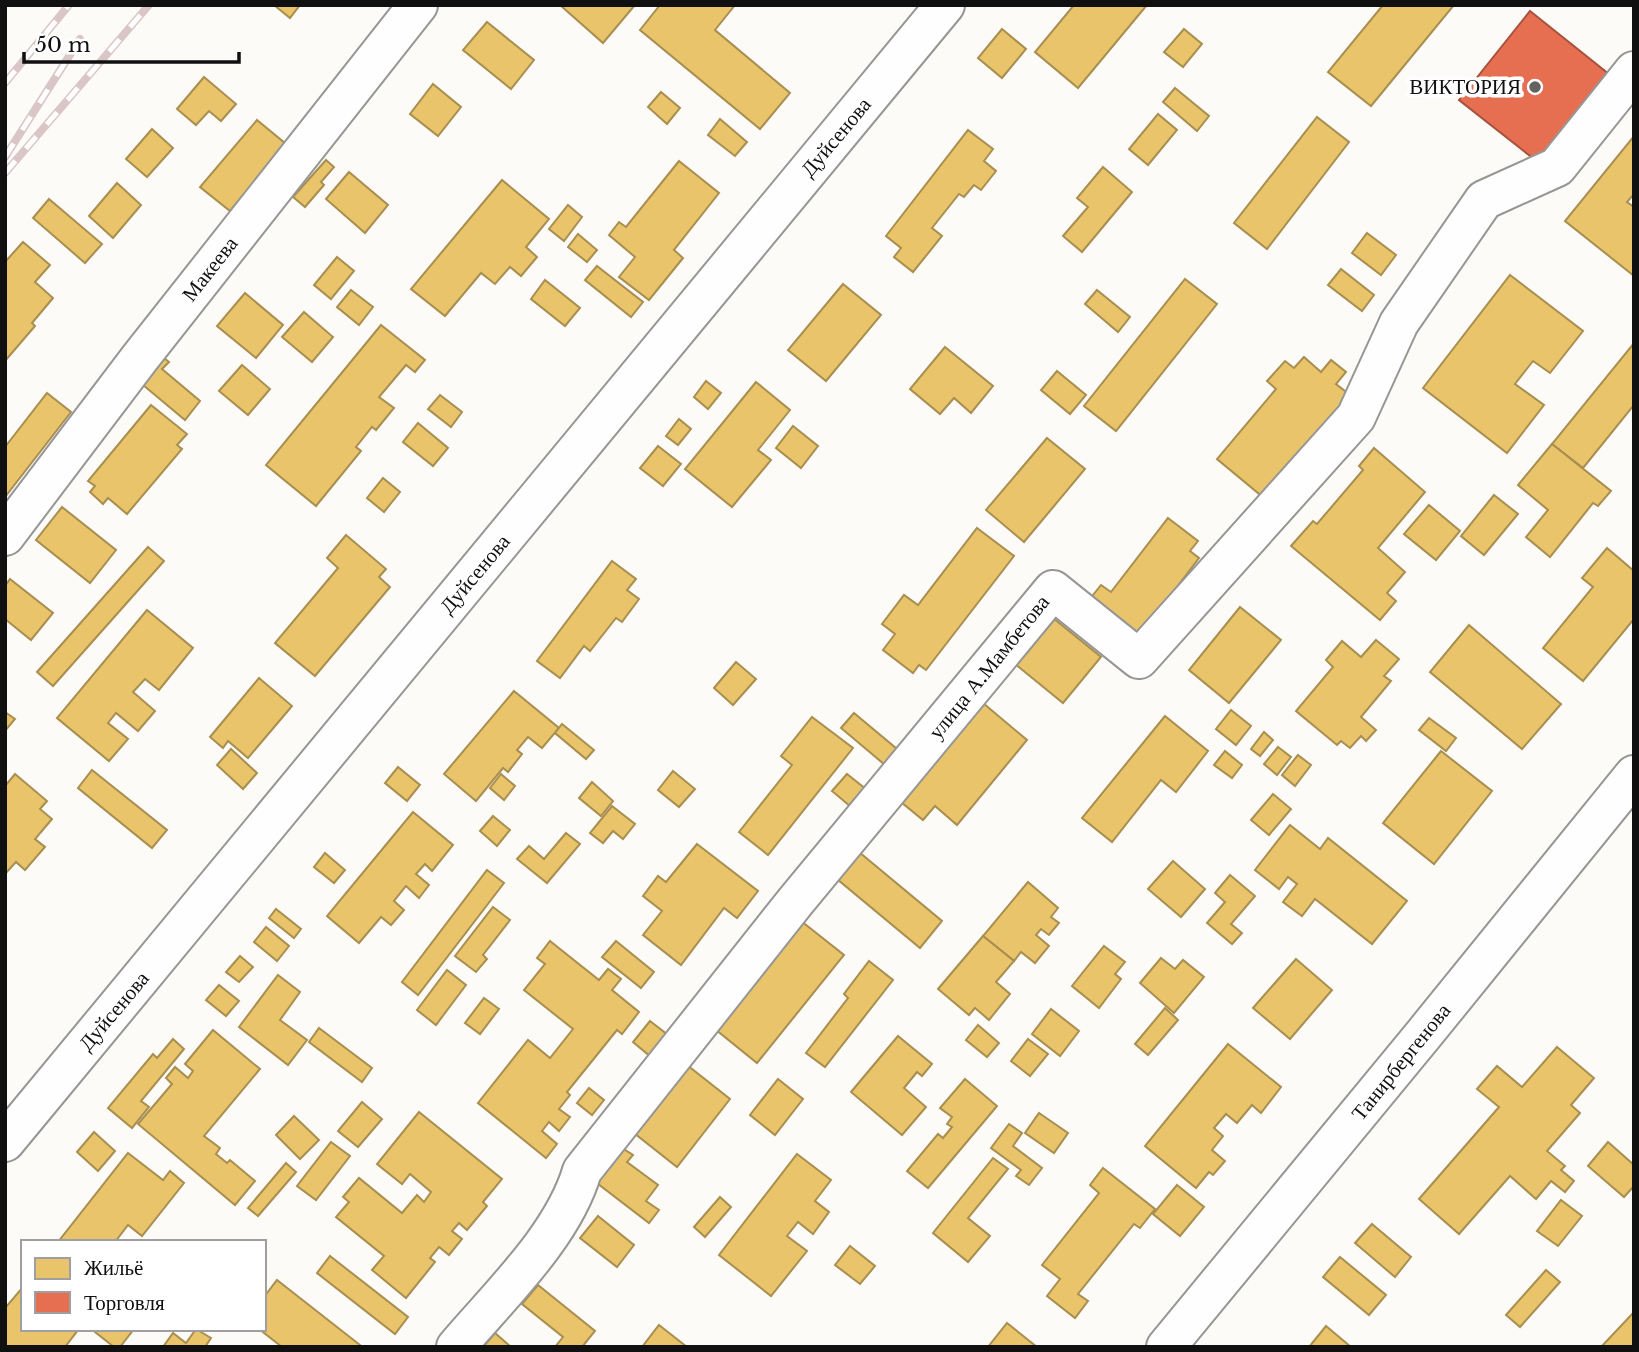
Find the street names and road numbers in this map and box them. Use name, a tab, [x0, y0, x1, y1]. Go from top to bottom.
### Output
street label: Дуйсенова	[795, 91, 877, 182]
street label: Макеева	[177, 231, 244, 307]
street label: Дуйсенова	[434, 528, 516, 619]
street label: улица А.Мамбетова	[923, 589, 1056, 744]
street label: Дуйсенова	[73, 965, 155, 1056]
street label: Танирбергенова	[1346, 998, 1457, 1126]

